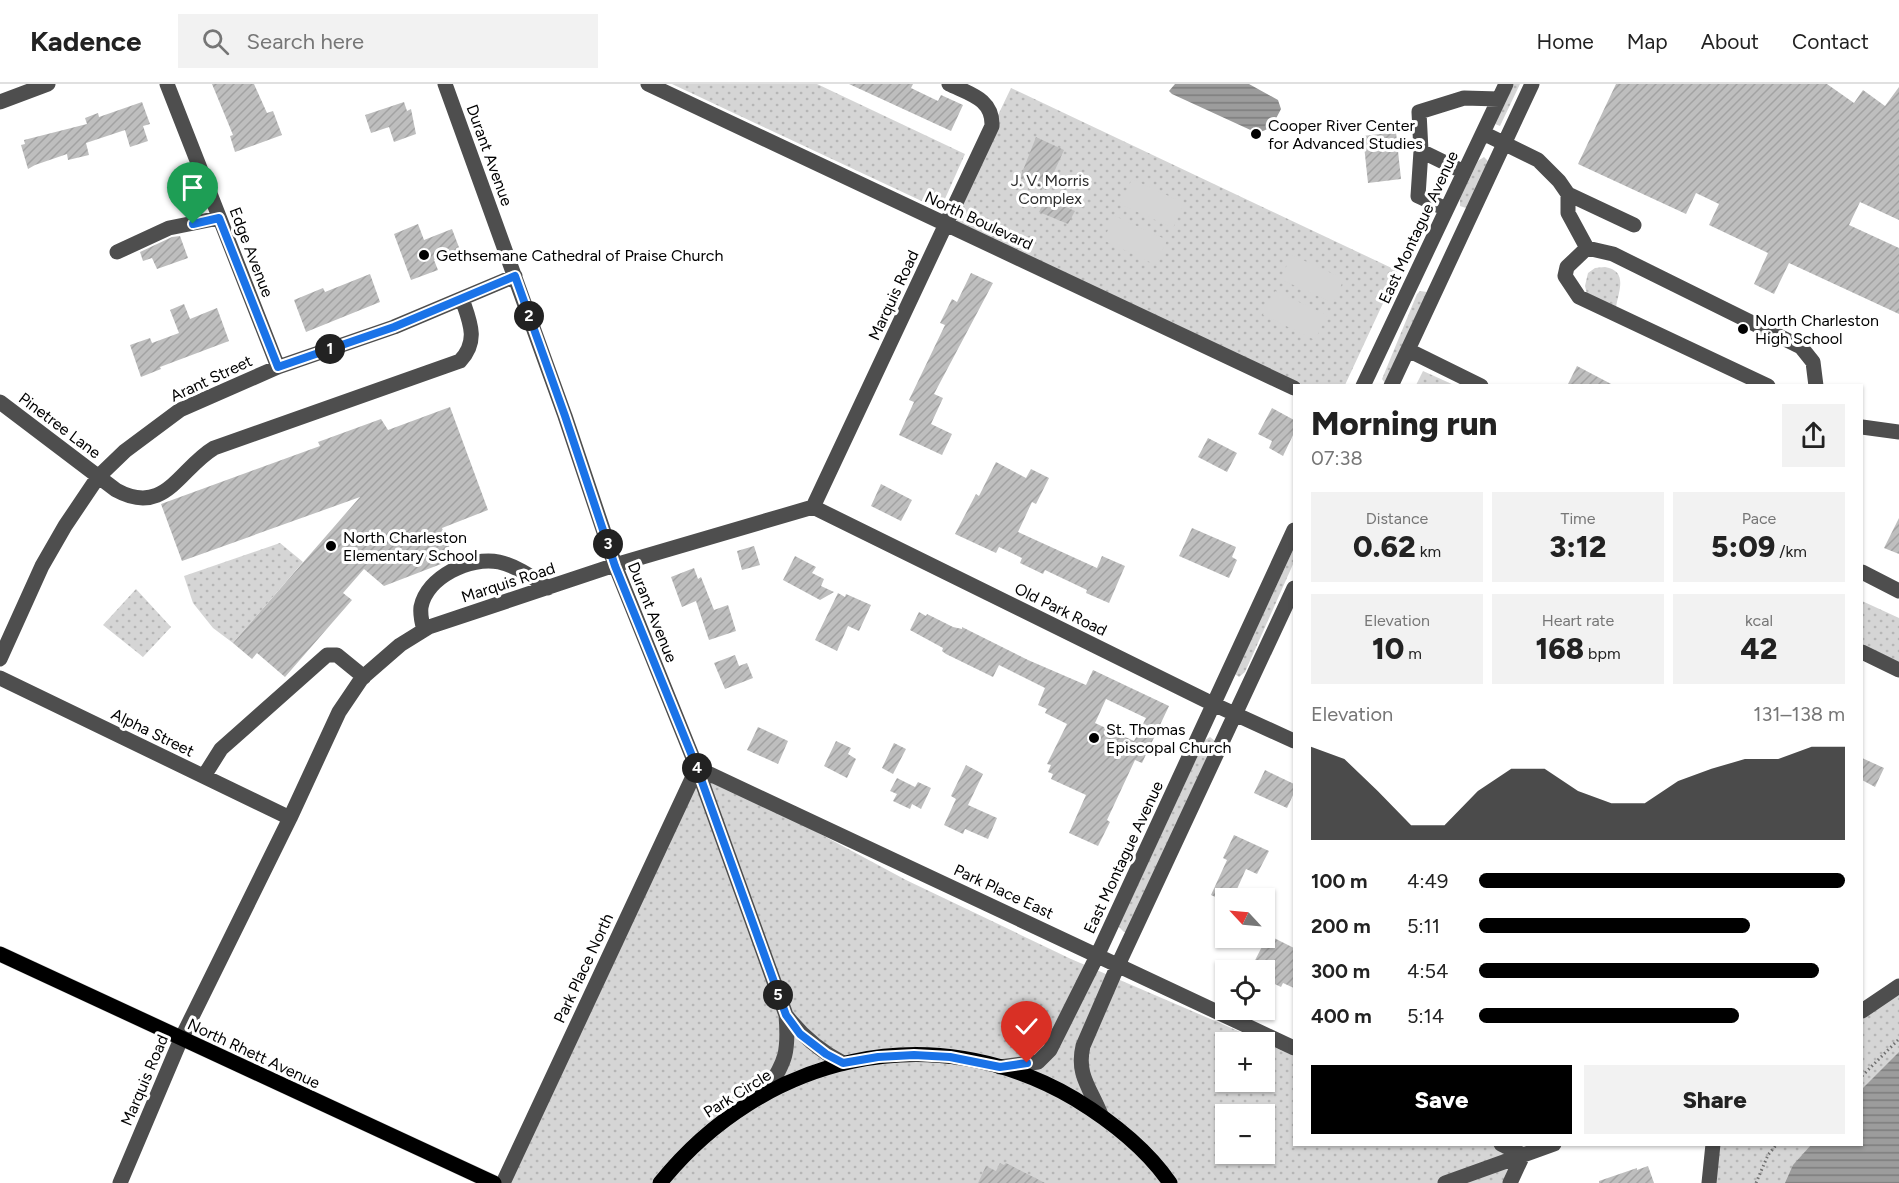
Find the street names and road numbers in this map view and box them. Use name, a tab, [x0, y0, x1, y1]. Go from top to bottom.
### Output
street label: Durant Avenue	[462, 102, 517, 209]
street label: East Montague Avenue	[1375, 148, 1462, 307]
street label: North Boulevard	[922, 187, 1036, 254]
street label: Edge Avenue	[226, 204, 278, 300]
street label: Marquis Road	[864, 247, 923, 343]
street label: Arant Street	[167, 351, 255, 406]
street label: Pinetree Lane	[15, 388, 105, 463]
street label: Marquis Road	[459, 558, 557, 607]
street label: Durant Avenue	[624, 559, 681, 665]
street label: Old Park Road	[1011, 579, 1110, 640]
street label: Alpha Street	[108, 704, 197, 761]
street label: East Montague Avenue	[1080, 778, 1167, 937]
street label: Park Place East	[951, 860, 1057, 923]
street label: Park Place North	[550, 910, 617, 1026]
street label: North Rhett Avenue	[185, 1014, 323, 1093]
street label: Marquis Road	[117, 1032, 172, 1129]
street label: Park Circle	[700, 1065, 775, 1122]

